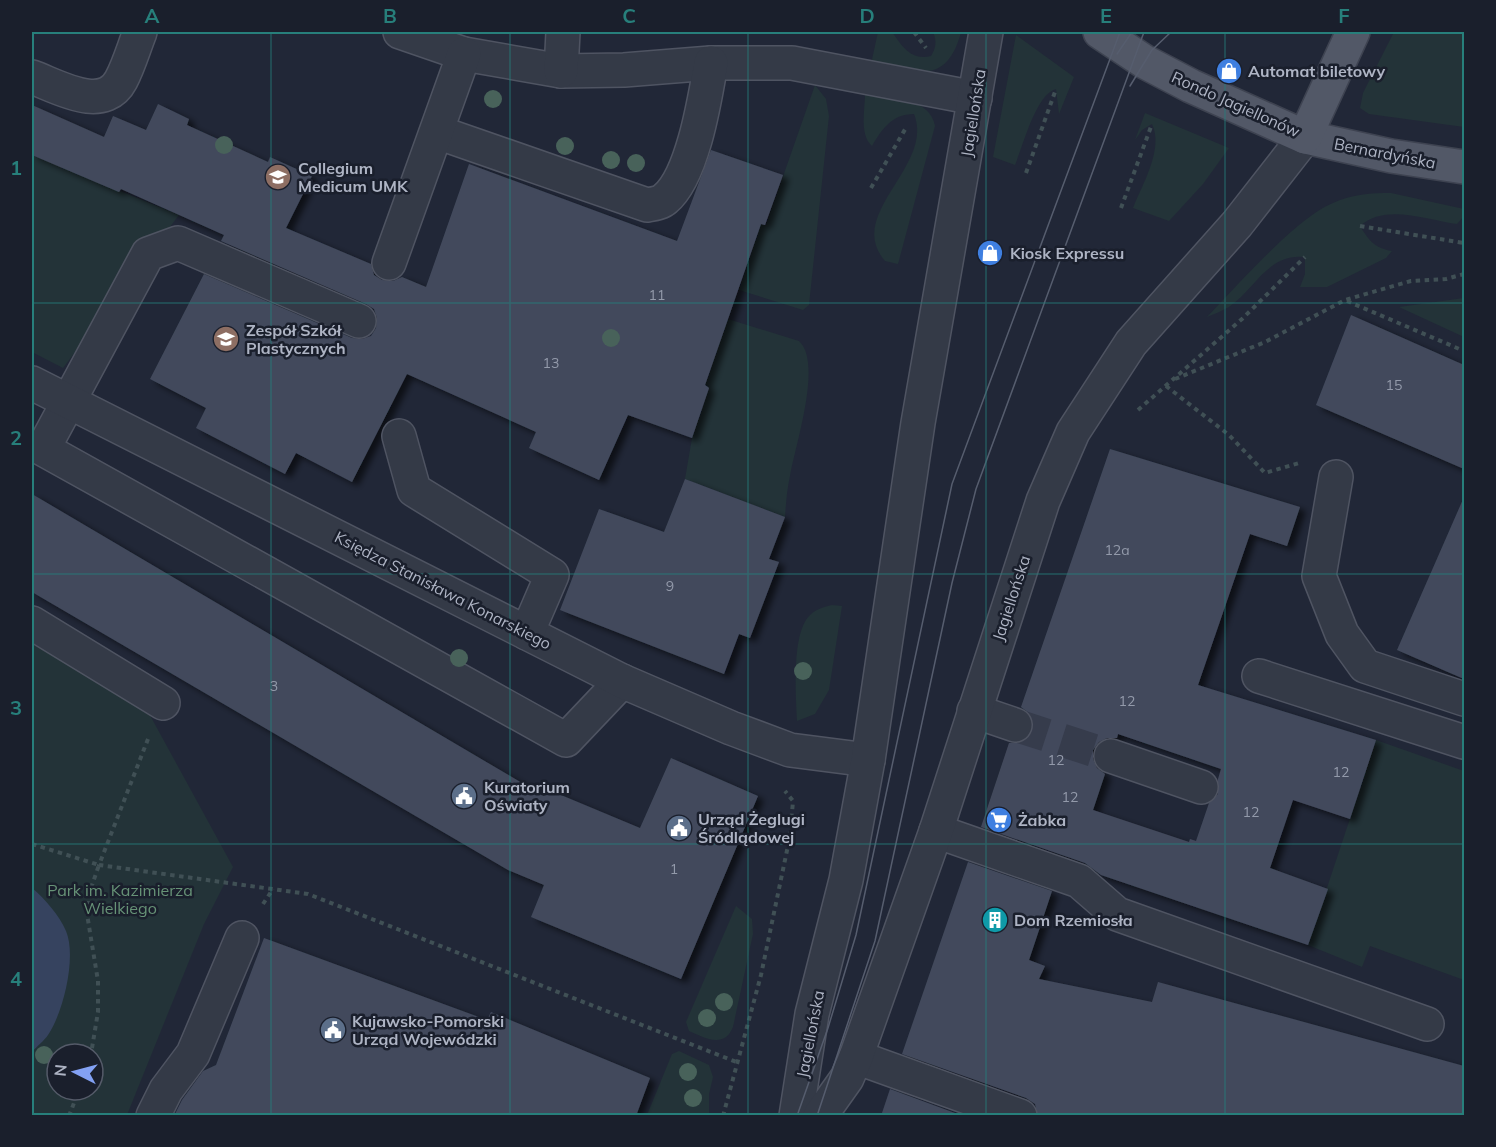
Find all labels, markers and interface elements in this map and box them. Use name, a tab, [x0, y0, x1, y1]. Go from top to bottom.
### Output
text: A	[145, 3, 160, 28]
text: B	[383, 3, 397, 28]
text: C	[622, 3, 636, 28]
text: D	[859, 3, 875, 28]
text: E	[1100, 3, 1112, 28]
text: F	[1338, 3, 1350, 28]
shop icon: Automat biletowy	[1214, 56, 1244, 86]
place label: Automat biletowy	[1248, 61, 1386, 81]
street label: Rondo Jagiellonów	[1169, 67, 1303, 141]
street label: Jagiellońska	[956, 68, 990, 158]
street label: Bernardyńska	[1332, 133, 1438, 173]
text: 1	[10, 155, 22, 180]
place label: Collegium Medicum UMK	[298, 158, 409, 196]
school or university icon: Collegium Medicum UMK	[263, 162, 293, 192]
shop icon: Kiosk Expressu	[975, 238, 1005, 268]
place label: Kiosk Expressu	[1010, 243, 1124, 263]
house number: 11	[649, 286, 665, 304]
place label: Zespół Szkół Plastycznych	[246, 320, 346, 358]
school or university icon: Zespół Szkół Plastycznych	[211, 324, 241, 354]
house number: 13	[543, 354, 559, 372]
house number: 15	[1386, 376, 1402, 394]
text: 2	[10, 425, 22, 450]
street label: Księdza Stanisława Konarskiego	[331, 527, 555, 653]
house number: 12a	[1104, 541, 1130, 559]
street label: Jagiellońska	[988, 553, 1034, 643]
house number: 9	[666, 577, 674, 595]
house number: 3	[270, 677, 278, 695]
house number: 12	[1119, 692, 1135, 710]
text: 3	[10, 695, 22, 720]
house number: 12	[1048, 751, 1064, 769]
house number: 12	[1333, 763, 1349, 781]
place label: Kuratorium Oświaty	[484, 777, 570, 815]
public building icon: Kuratorium Oświaty	[449, 781, 479, 811]
house number: 12	[1062, 788, 1078, 806]
house number: 12	[1243, 803, 1259, 821]
supermarket icon: Żabka	[984, 805, 1014, 835]
place label: Urząd Żeglugi Śródlądowej	[698, 809, 805, 847]
place label: Żabka	[1018, 810, 1066, 830]
public building icon: Urząd Żeglugi Śródlądowej	[664, 813, 694, 843]
house number: 1	[670, 860, 678, 878]
park label: Park im. Kazimierza Wielkiego	[47, 880, 193, 918]
building icon: Dom Rzemiosła	[980, 905, 1010, 935]
place label: Dom Rzemiosła	[1014, 910, 1133, 930]
text: 4	[10, 966, 22, 991]
street label: Jagiellońska	[792, 988, 828, 1080]
place label: Kujawsko-Pomorski Urząd Wojewódzki	[352, 1011, 504, 1049]
public building icon: Kujawsko-Pomorski Urząd Wojewódzki	[318, 1015, 348, 1045]
north arrow	[45, 1042, 105, 1102]
text: N	[50, 1063, 71, 1077]

